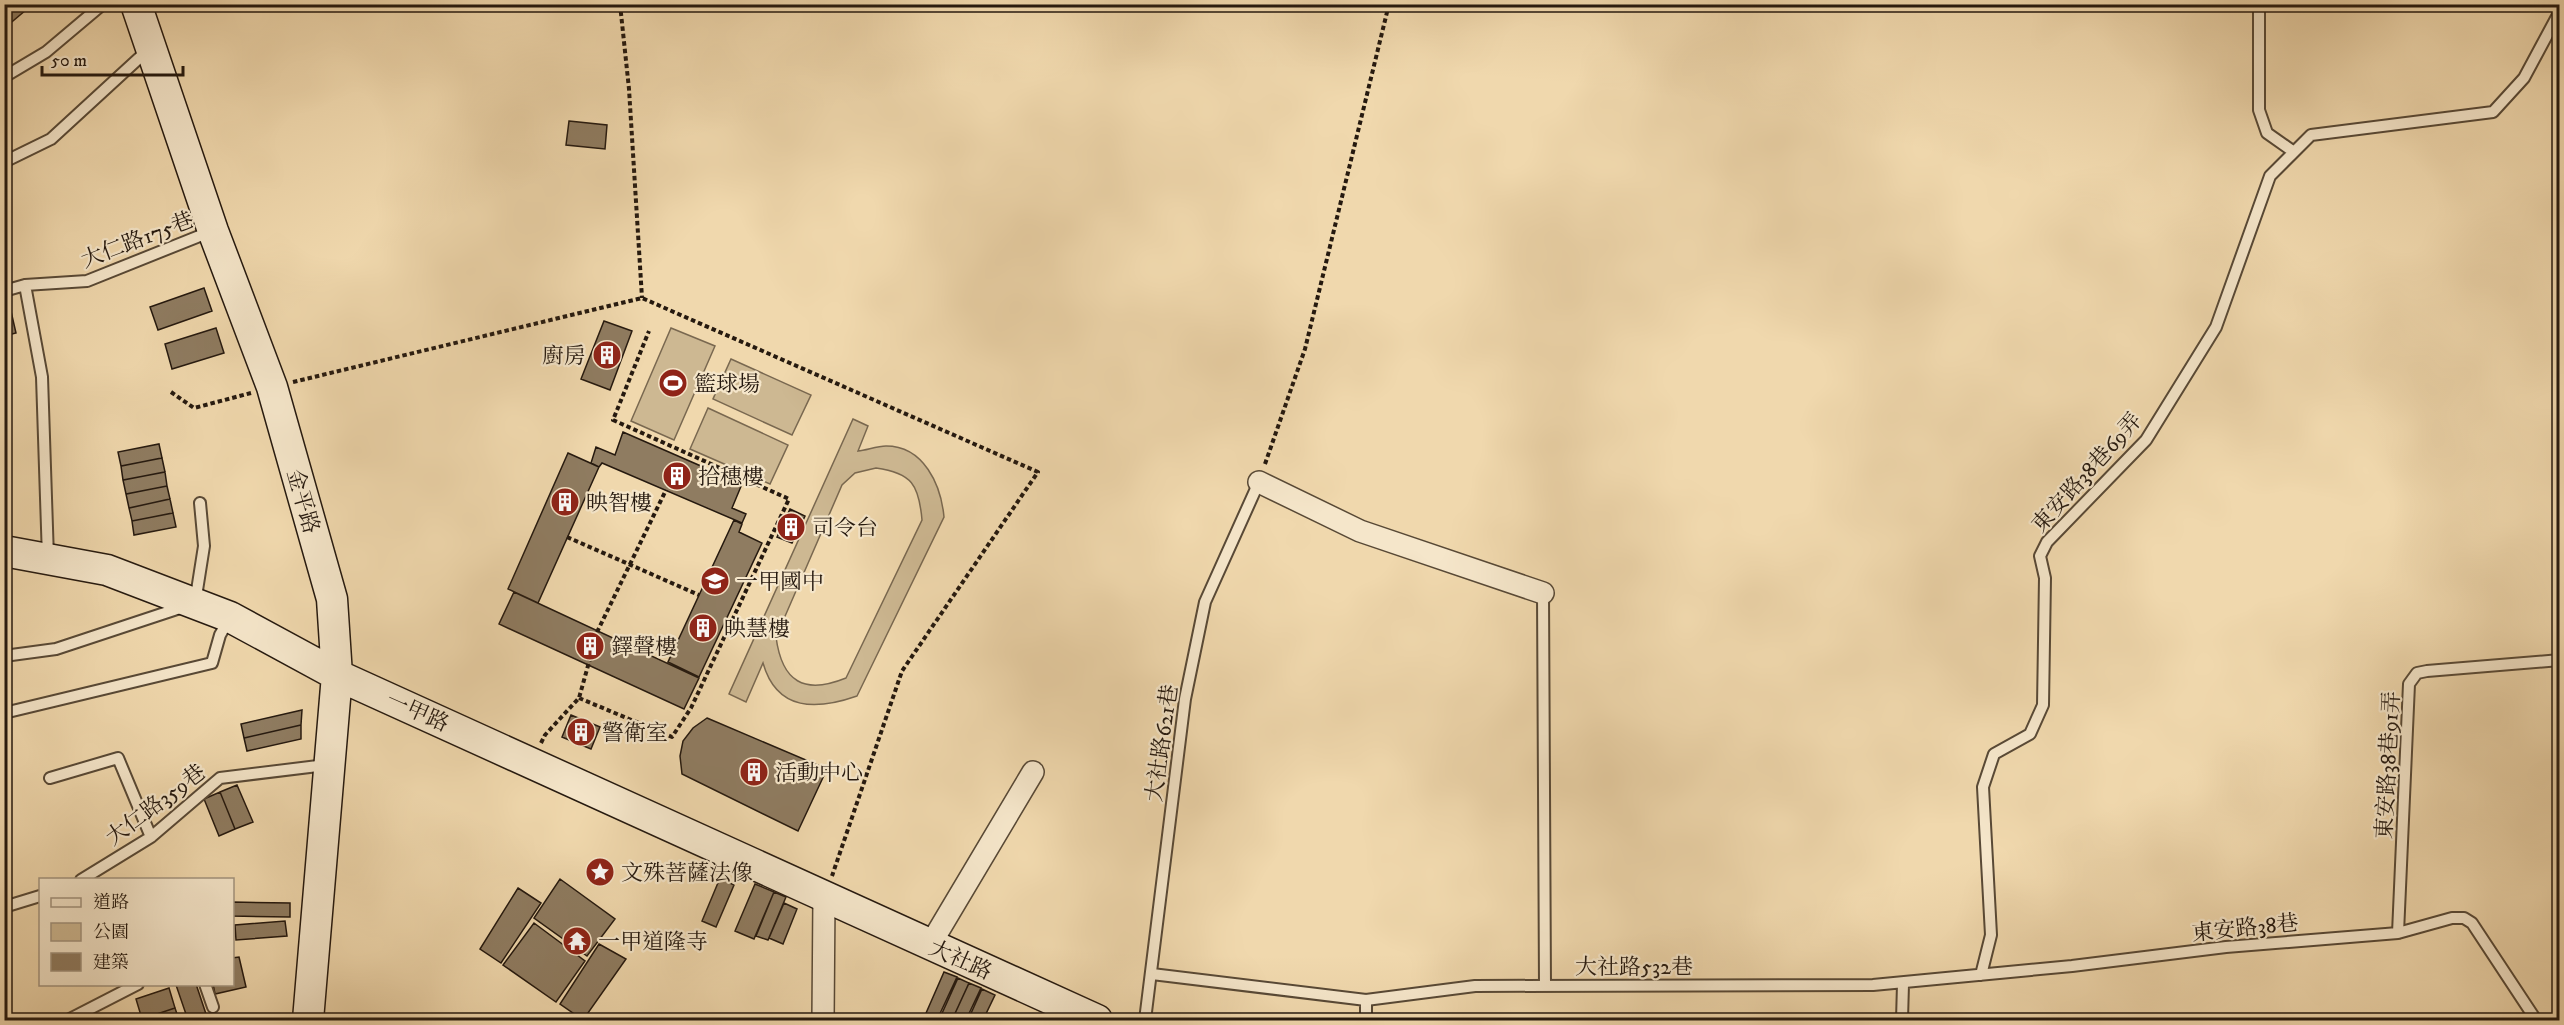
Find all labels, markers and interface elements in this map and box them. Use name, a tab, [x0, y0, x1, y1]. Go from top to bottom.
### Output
scale bar	[42, 39, 183, 77]
text: 50 m	[51, 50, 87, 72]
street label: 大仁路175巷	[77, 207, 198, 274]
building icon: 廚房	[591, 339, 623, 371]
place label: 廚房	[542, 343, 586, 370]
sports icon: 籃球場	[657, 367, 689, 399]
place label: 籃球場	[694, 371, 760, 398]
street label: 東安路38巷69弄	[2026, 408, 2148, 538]
building icon: 拾穗樓	[661, 460, 693, 492]
place label: 拾穗樓	[698, 464, 764, 491]
street label: 金平路	[280, 466, 325, 537]
building icon: 映智樓	[549, 486, 581, 518]
place label: 映智樓	[586, 490, 652, 517]
building icon: 司令台	[775, 511, 807, 543]
place label: 司令台	[812, 515, 878, 542]
school or university icon: 一甲國中	[699, 565, 731, 597]
place label: 一甲國中	[736, 569, 824, 596]
building icon: 映慧樓	[687, 612, 719, 644]
place label: 映慧樓	[724, 616, 790, 643]
building icon: 鐸聲樓	[574, 630, 606, 662]
place label: 鐸聲樓	[611, 634, 677, 661]
street label: 大社路621巷	[1141, 683, 1184, 804]
street label: 一甲路	[382, 687, 453, 738]
street label: 東安路38巷91弄	[2371, 690, 2406, 840]
building icon: 警衛室	[565, 716, 597, 748]
place label: 警衛室	[602, 720, 668, 747]
building icon: 活動中心	[738, 756, 770, 788]
street label: 大仁路359巷	[101, 759, 211, 852]
place label: 活動中心	[775, 760, 863, 787]
place icon: 文殊菩薩法像	[584, 856, 616, 888]
place label: 文殊菩薩法像	[621, 860, 753, 887]
legend	[39, 878, 234, 986]
text: 道路	[93, 892, 129, 914]
street label: 東安路38巷	[2190, 909, 2300, 948]
text: 公園	[93, 922, 129, 944]
temple icon: 一甲道隆寺	[561, 925, 593, 957]
place label: 一甲道隆寺	[598, 929, 708, 956]
street label: 大社路	[925, 935, 996, 986]
text: 建築	[93, 952, 129, 974]
street label: 大社路532巷	[1575, 954, 1693, 981]

